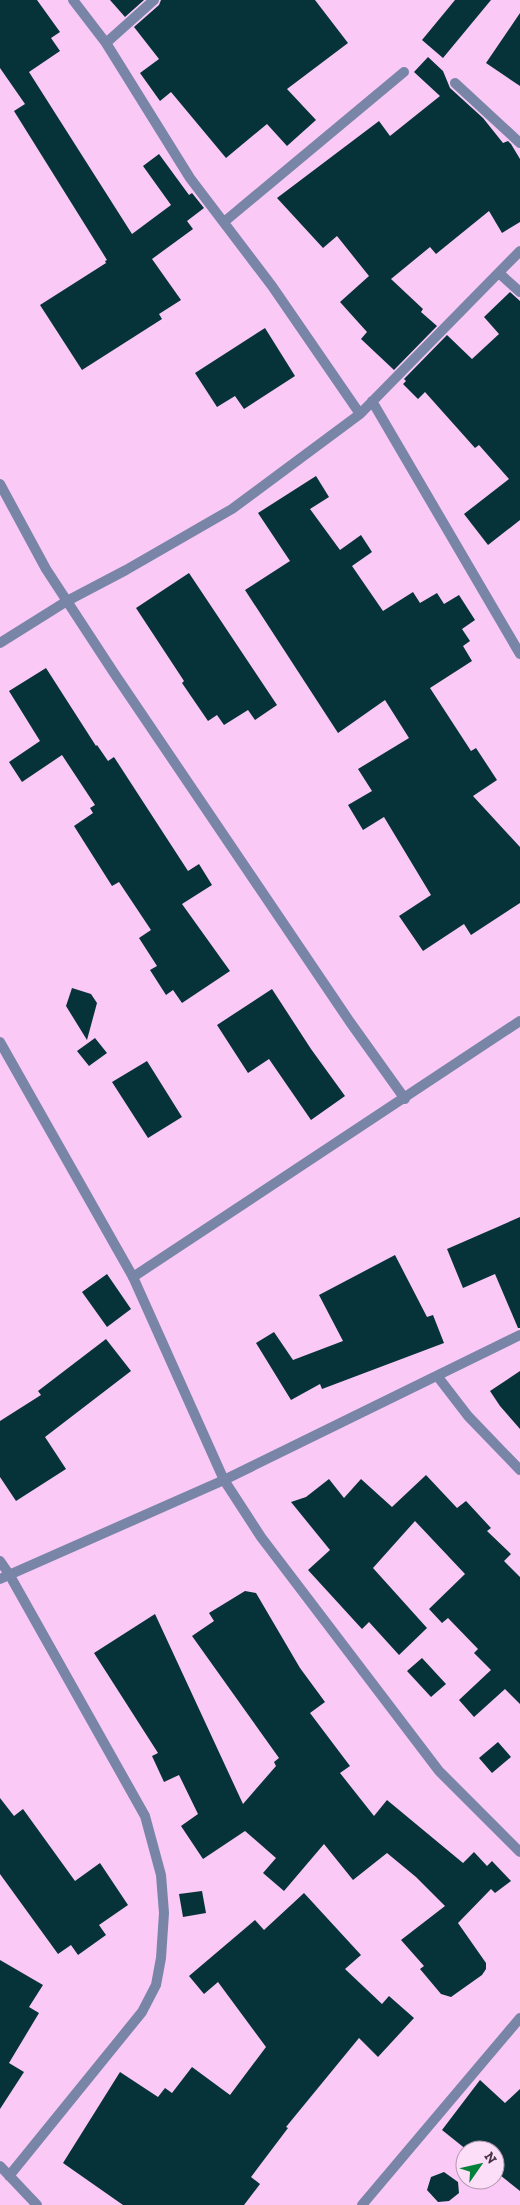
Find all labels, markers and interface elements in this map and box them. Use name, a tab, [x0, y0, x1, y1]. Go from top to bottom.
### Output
north arrow	[455, 2140, 505, 2190]
text: N	[480, 2149, 501, 2167]

